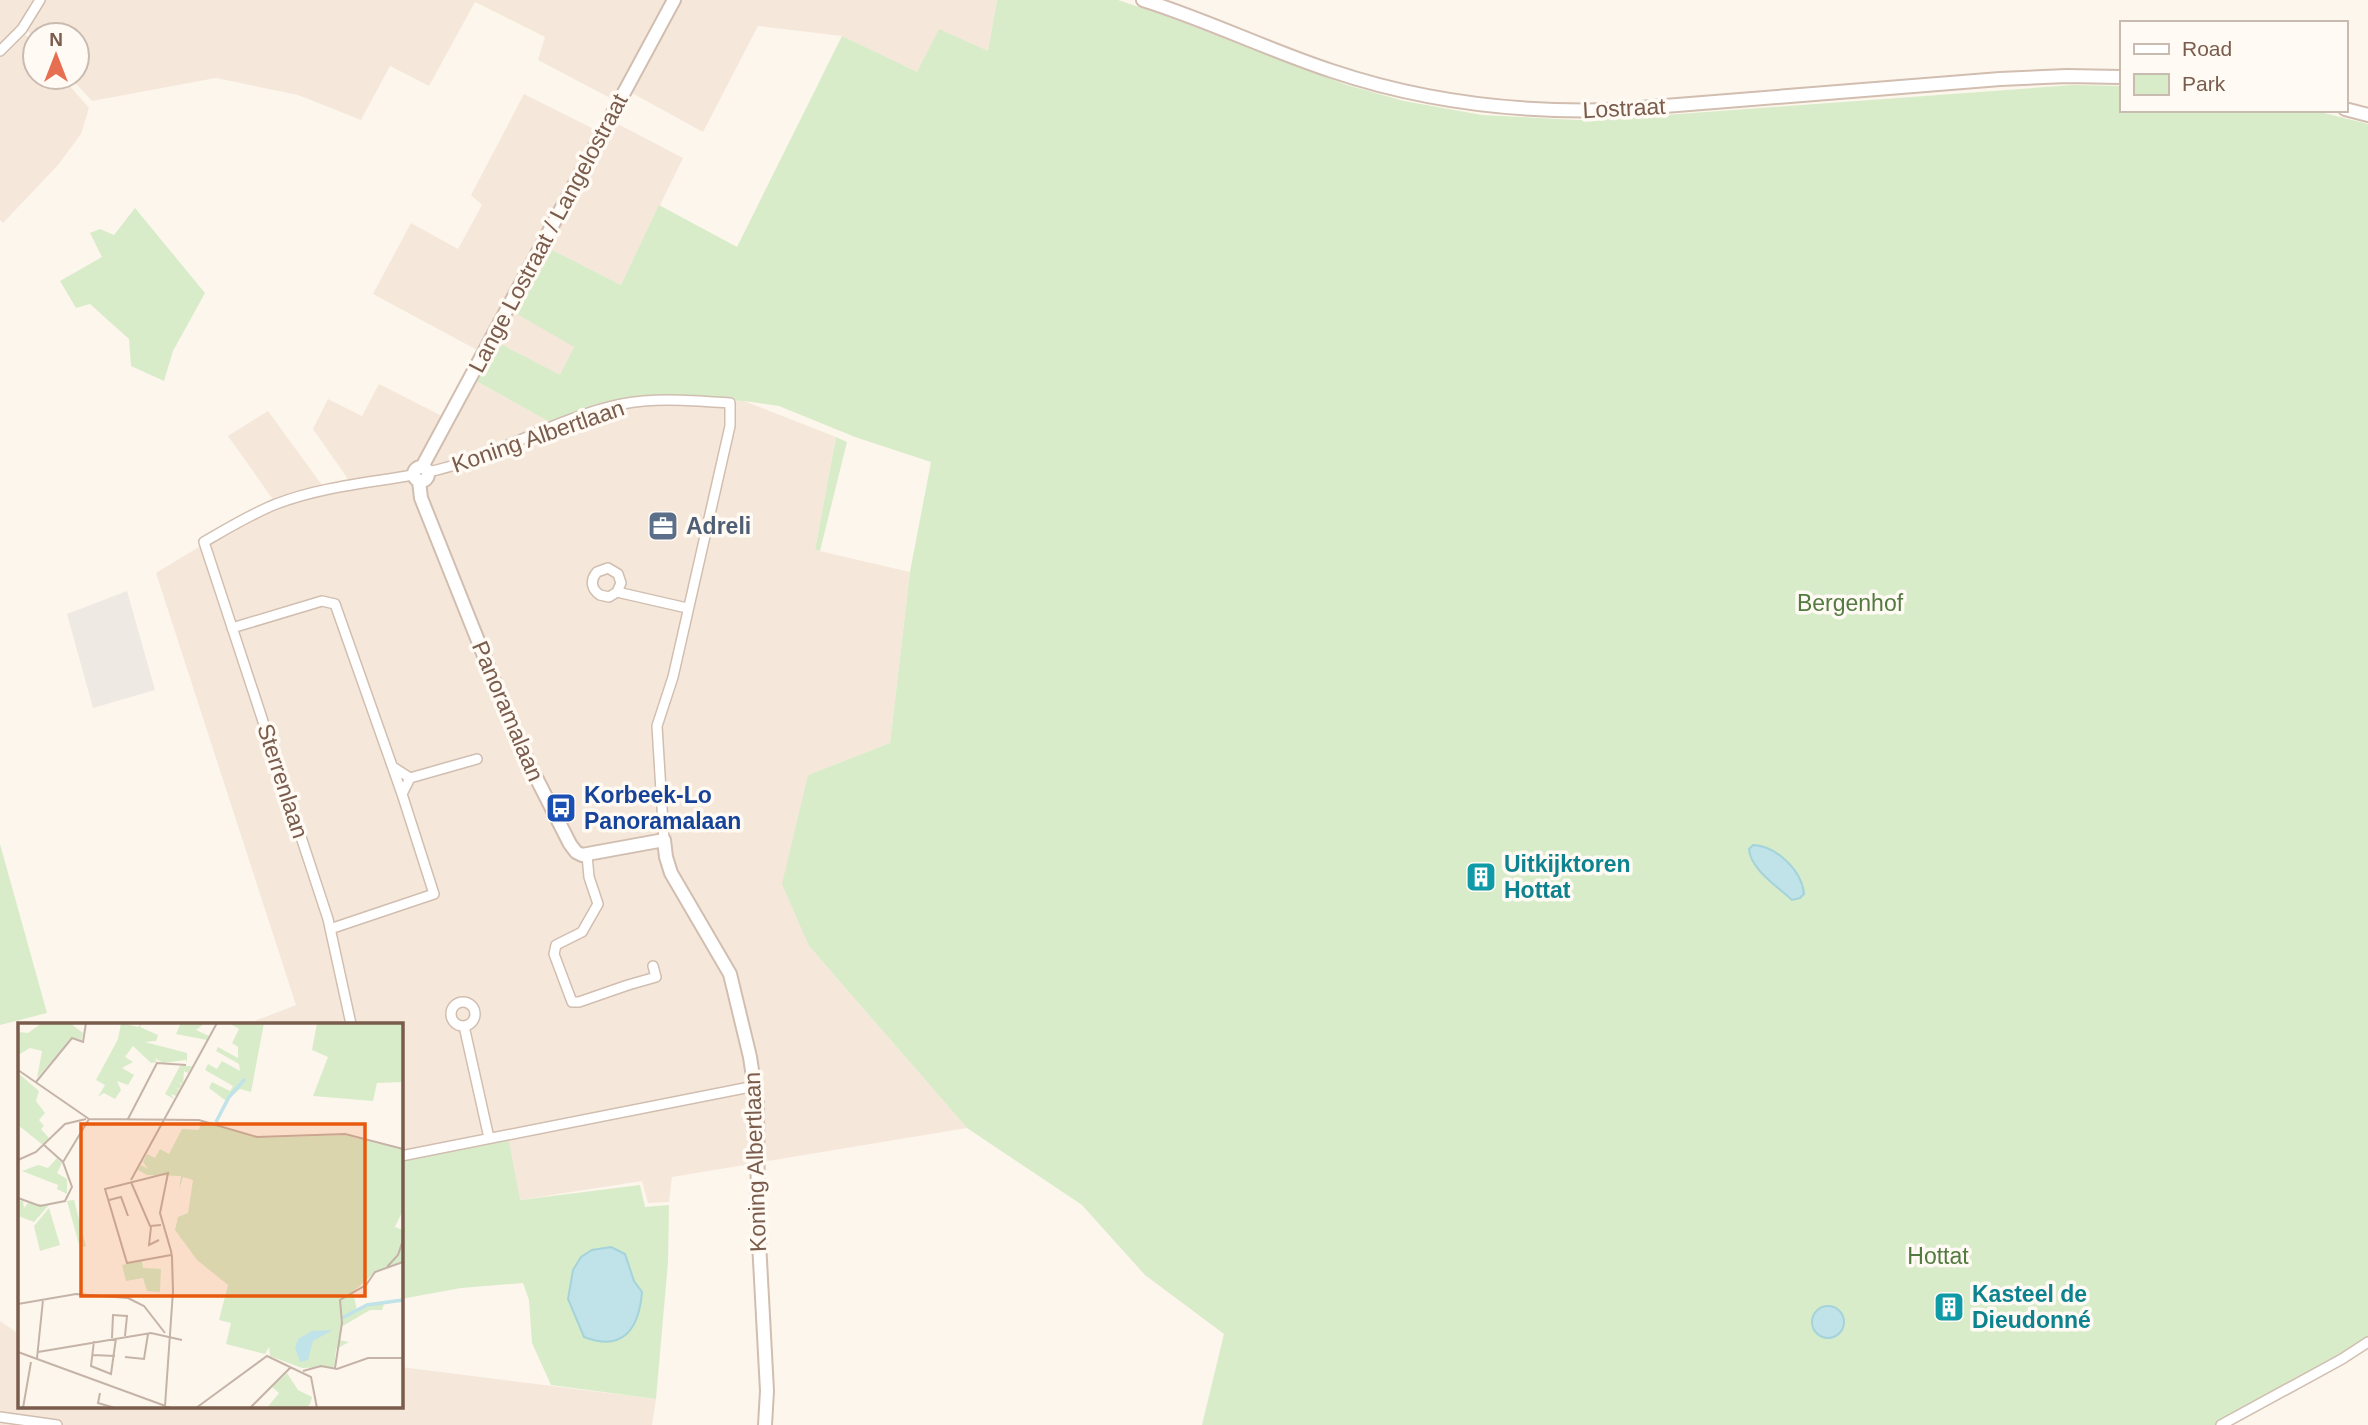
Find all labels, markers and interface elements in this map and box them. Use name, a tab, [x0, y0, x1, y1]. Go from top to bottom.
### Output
north arrow	[21, 21, 91, 91]
legend	[2120, 21, 2347, 112]
text: N	[49, 29, 63, 50]
text: Road	[2182, 37, 2232, 60]
text: Park	[2182, 72, 2226, 95]
street label: Lange Lostraat / Langelostraat	[463, 89, 633, 377]
street label: Lostraat	[1582, 93, 1667, 123]
street label: Koning Albertlaan	[449, 394, 627, 478]
office icon: Adreli	[646, 509, 680, 543]
place label: Adreli	[686, 513, 751, 539]
park label: Bergenhof	[1797, 590, 1904, 616]
street label: Panoramalaan	[467, 637, 549, 785]
street label: Sterrenlaan	[252, 720, 314, 842]
place label: Korbeek-Lo Panoramalaan	[584, 782, 741, 834]
bus stop icon: Korbeek-Lo Panoramalaan	[544, 791, 578, 825]
place label: Uitkijktoren Hottat	[1504, 851, 1631, 903]
building icon: Uitkijktoren Hottat	[1464, 860, 1498, 894]
inset map	[18, 1023, 402, 1408]
street label: Koning Albertlaan	[739, 1071, 771, 1253]
park label: Hottat	[1907, 1243, 1969, 1269]
place label: Kasteel de Dieudonné	[1972, 1281, 2091, 1333]
building icon: Kasteel de Dieudonné	[1932, 1290, 1966, 1324]

